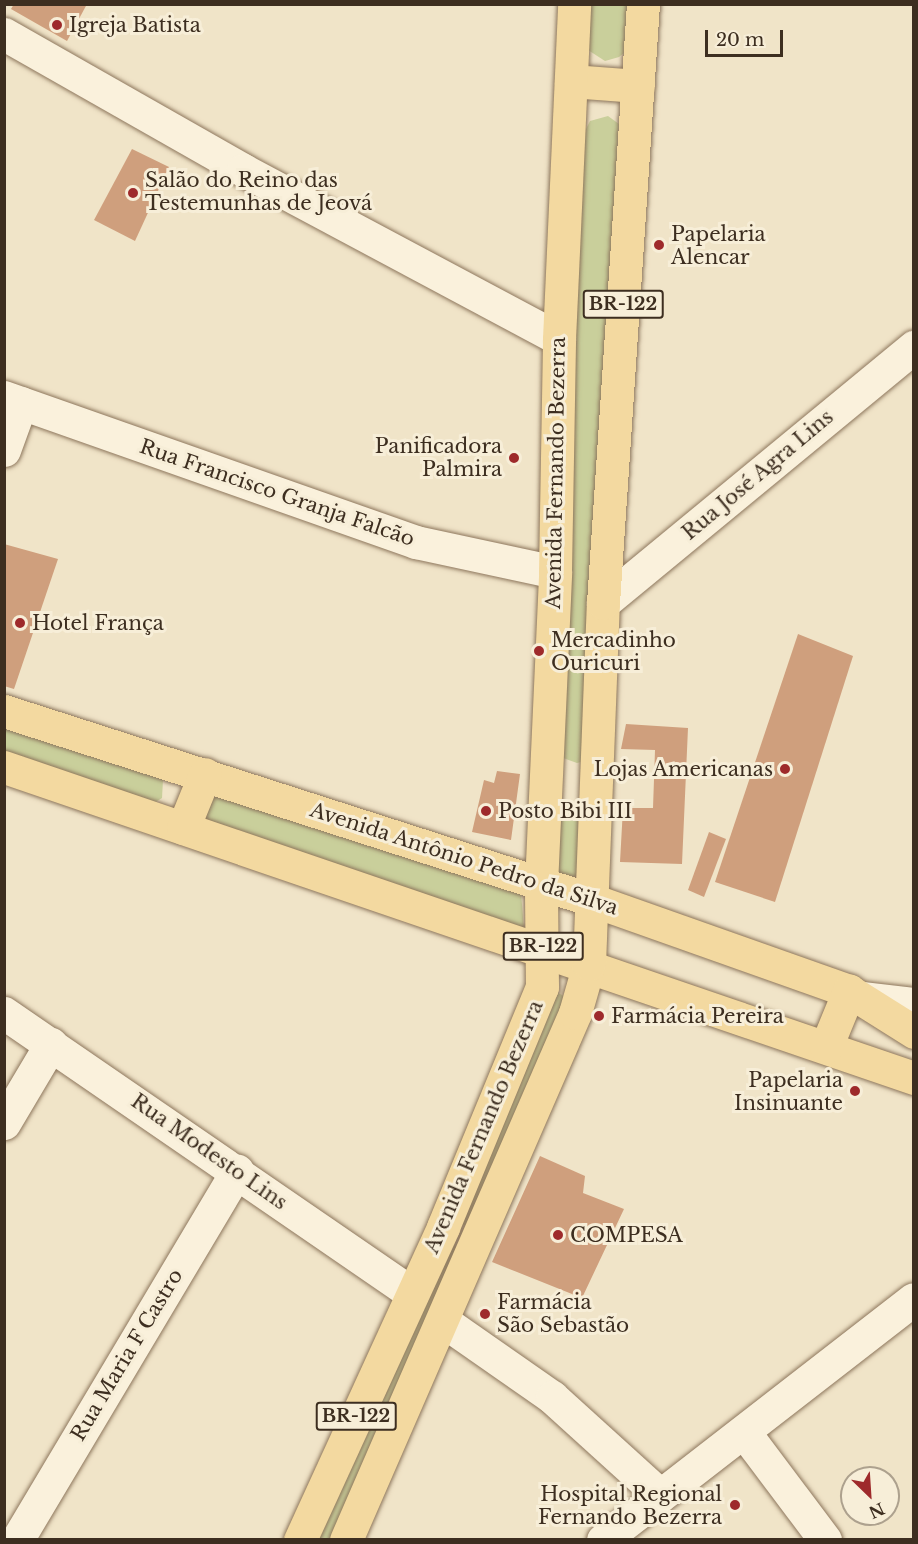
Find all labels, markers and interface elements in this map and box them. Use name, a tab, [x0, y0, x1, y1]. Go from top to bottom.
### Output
place label: Igreja Batista	[69, 13, 201, 37]
marker: Igreja Batista	[50, 18, 64, 32]
scale bar	[708, 18, 786, 56]
text: 20 m	[716, 29, 764, 51]
place label: Salão do Reino das Testemunhas de Jeová	[145, 169, 372, 216]
marker: Salão do Reino das Testemunhas de Jeová	[126, 186, 140, 200]
place label: Papelaria Alencar	[671, 222, 766, 269]
marker: Papelaria Alencar	[652, 238, 666, 252]
road number: BR-122	[582, 289, 664, 319]
street label: Avenida Fernando Bezerra	[542, 337, 570, 609]
street label: Rua José Agra Lins	[677, 405, 839, 545]
place label: Panificadora Palmira	[375, 434, 502, 481]
street label: Rua Francisco Granja Falcão	[136, 435, 418, 551]
marker: Panificadora Palmira	[507, 451, 521, 465]
place label: Hotel França	[32, 611, 164, 635]
marker: Hotel França	[13, 616, 27, 630]
place label: Mercadinho Ouricuri	[551, 628, 676, 675]
marker: Mercadinho Ouricuri	[532, 644, 546, 658]
place label: Lojas Americanas	[593, 757, 773, 781]
marker: Lojas Americanas	[778, 762, 792, 776]
street label: Avenida Antônio Pedro da Silva	[306, 798, 622, 920]
place label: Posto Bibi III	[498, 799, 632, 823]
marker: Posto Bibi III	[479, 804, 493, 818]
road number: BR-122	[502, 931, 584, 961]
street label: Avenida Fernando Bezerra	[420, 997, 548, 1257]
place label: Farmácia Pereira	[611, 1004, 784, 1028]
marker: Farmácia Pereira	[592, 1009, 606, 1023]
place label: Papelaria Insinuante	[734, 1068, 843, 1115]
marker: Papelaria Insinuante	[848, 1084, 862, 1098]
street label: Rua Modesto Lins	[126, 1089, 292, 1215]
place label: COMPESA	[570, 1223, 683, 1247]
marker: COMPESA	[551, 1228, 565, 1242]
street label: Rua Maria F Castro	[66, 1264, 188, 1446]
place label: Farmácia São Sebastão	[497, 1290, 629, 1337]
marker: Farmácia São Sebastão	[478, 1307, 492, 1321]
road number: BR-122	[316, 1401, 397, 1431]
north arrow	[840, 1466, 900, 1526]
place label: Hospital Regional Fernando Bezerra	[538, 1482, 722, 1529]
marker: Hospital Regional Fernando Bezerra	[726, 1496, 744, 1514]
text: N	[866, 1498, 888, 1523]

